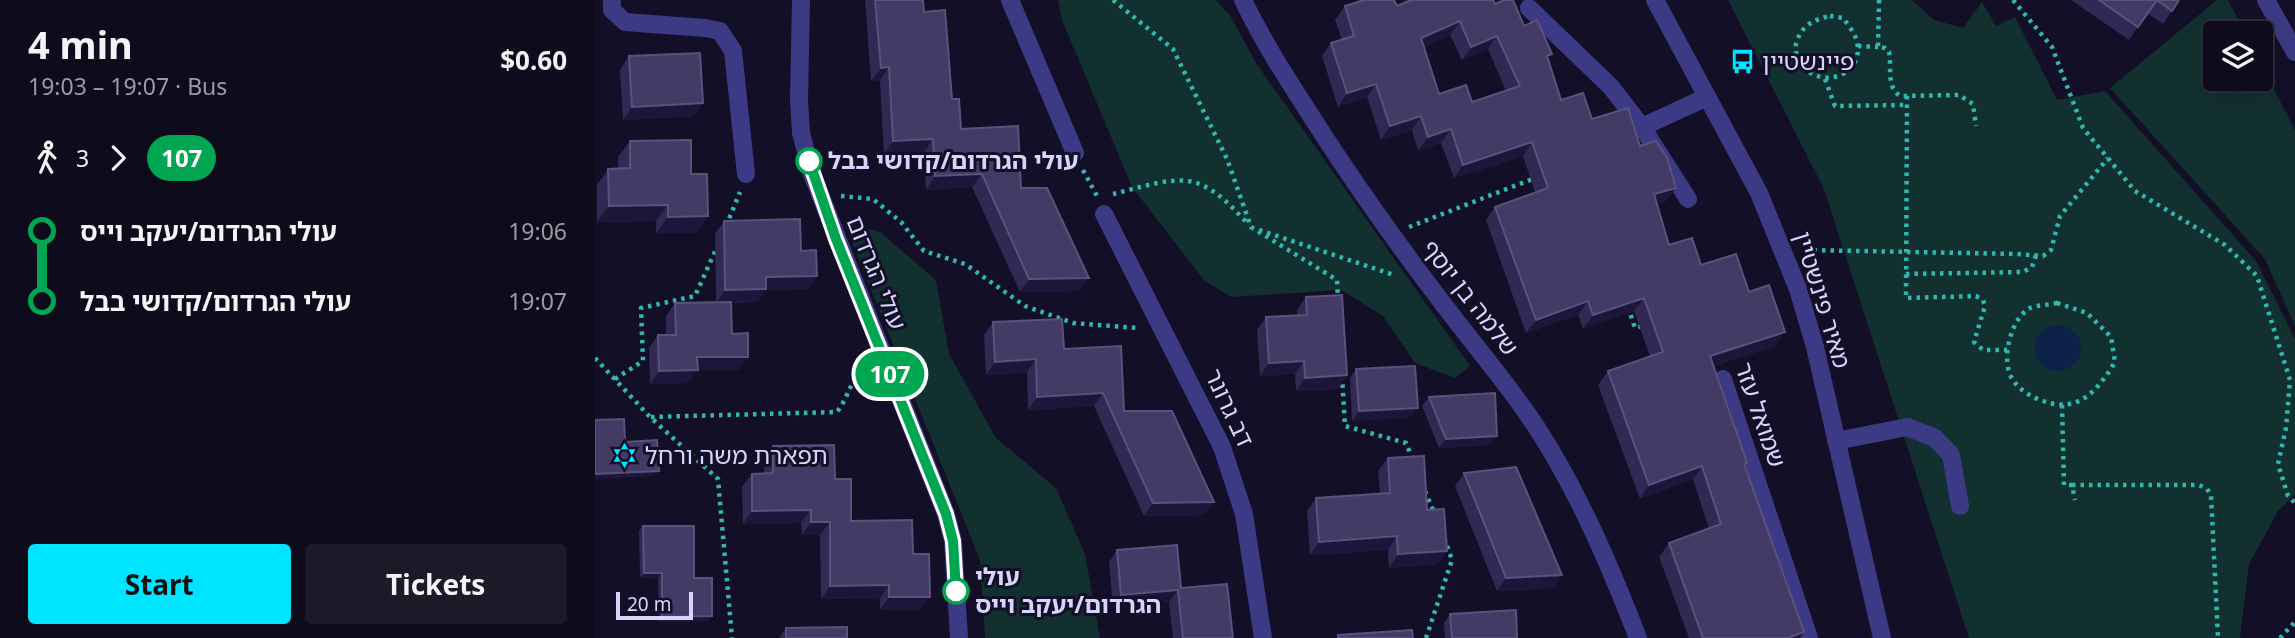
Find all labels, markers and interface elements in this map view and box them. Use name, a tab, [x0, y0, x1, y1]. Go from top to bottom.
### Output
text: 4 min	[28, 18, 133, 70]
map controls	[2203, 21, 2273, 91]
button: layers	[2203, 21, 2273, 91]
text: $0.60	[500, 42, 567, 78]
place label: פיינשטיין	[1762, 44, 1854, 77]
bus stop icon: פיינשטיין	[1728, 48, 1756, 76]
text: 19:03 – 19:07 · Bus	[28, 70, 227, 102]
icon: walk	[28, 139, 66, 177]
icon: forward	[99, 139, 137, 177]
text: 107	[161, 141, 202, 174]
text: 3	[76, 142, 89, 174]
place label: עולי הגרדום/קדושי בבל	[828, 143, 1078, 176]
marker: עולי הגרדום/קדושי בבל	[796, 148, 822, 174]
street label: עולי הגרדום	[840, 210, 915, 334]
text: עולי הגרדום/יעקב וייס	[80, 213, 337, 249]
text: 19:06	[508, 215, 567, 247]
street label: מאיר פינשטיין	[1787, 227, 1860, 372]
street label: שלמה בן יוסף	[1415, 232, 1527, 362]
text: עולי הגרדום/קדושי בבל	[80, 283, 351, 319]
text: 19:07	[508, 285, 567, 317]
line badge: 107	[850, 351, 930, 397]
text: 107	[869, 357, 911, 390]
street label: שמואל עזר	[1728, 358, 1795, 471]
street label: דב גרונר	[1198, 363, 1263, 452]
place label: תפארת משה ורחל	[645, 438, 828, 471]
synagogue icon: תפארת משה ורחל	[611, 442, 639, 470]
button: Start	[28, 544, 291, 624]
button: Tickets	[305, 544, 567, 624]
place label: עולי הגרדום/יעקב וייס	[975, 559, 1161, 620]
marker: עולי הגרדום/יעקב וייס	[943, 578, 969, 604]
scale bar	[616, 589, 693, 621]
text: 20 m	[627, 591, 671, 617]

